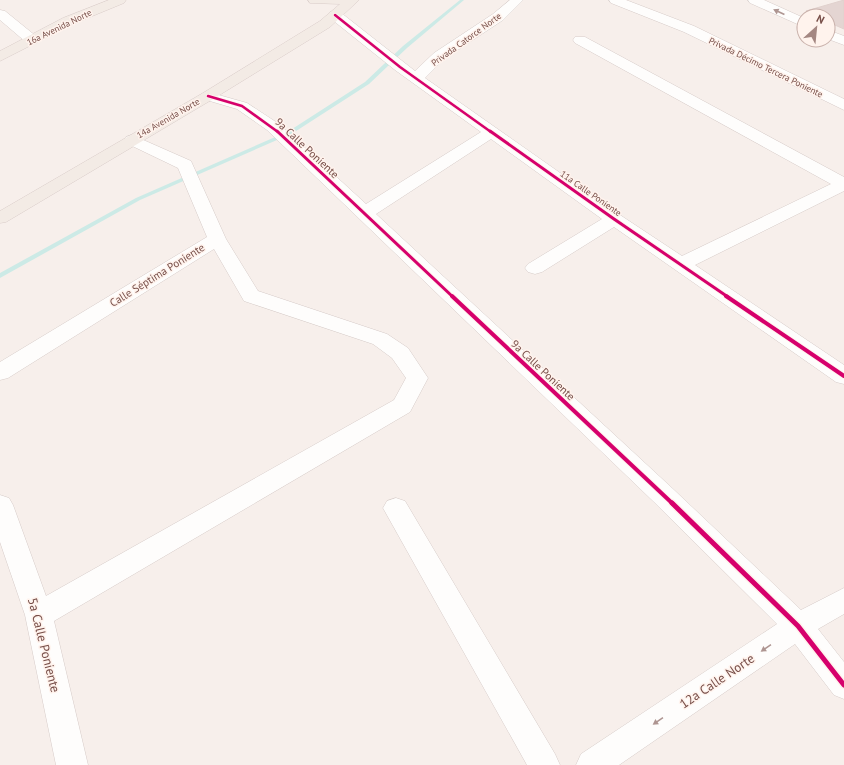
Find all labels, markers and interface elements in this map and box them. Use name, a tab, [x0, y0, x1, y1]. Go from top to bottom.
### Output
street label: 16a Avenida Norte	[25, 6, 94, 47]
one-way arrow	[772, 8, 784, 14]
north arrow	[796, 8, 836, 48]
street label: Privada Catorce Norte	[429, 10, 503, 68]
text: N	[814, 11, 827, 27]
street label: Privada Décimo Tercera Poniente	[707, 35, 825, 100]
street label: 14a Avenida Norte	[135, 95, 202, 140]
street label: 9a Calle Poniente	[272, 115, 342, 181]
street label: 11a Calle Poniente	[558, 168, 624, 218]
street label: Calle Séptima Poniente	[107, 240, 207, 310]
street label: 9a Calle Poniente	[508, 337, 578, 403]
street label: 5a Calle Poniente	[24, 596, 64, 694]
one-way arrow	[761, 644, 771, 652]
street label: 12a Calle Norte	[676, 650, 758, 712]
one-way arrow	[653, 717, 663, 725]

